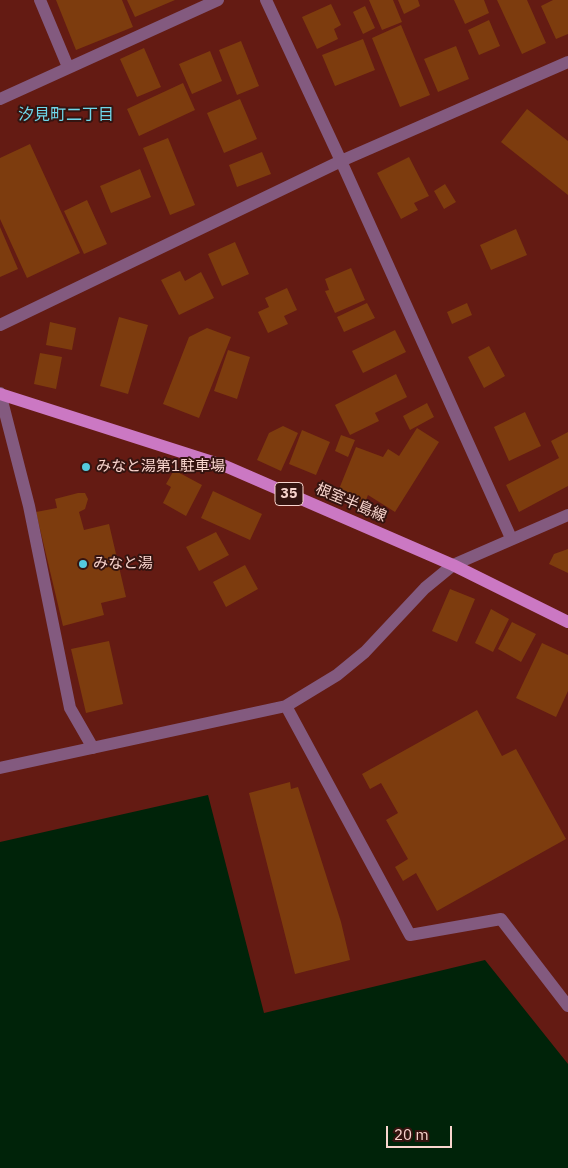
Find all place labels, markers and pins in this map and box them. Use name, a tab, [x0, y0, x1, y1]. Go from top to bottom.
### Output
place label: みなと湯第1駐車場	[96, 458, 225, 476]
marker: みなと湯第1駐車場	[80, 461, 92, 473]
place label: みなと湯	[93, 555, 153, 573]
marker: みなと湯	[77, 558, 89, 570]

